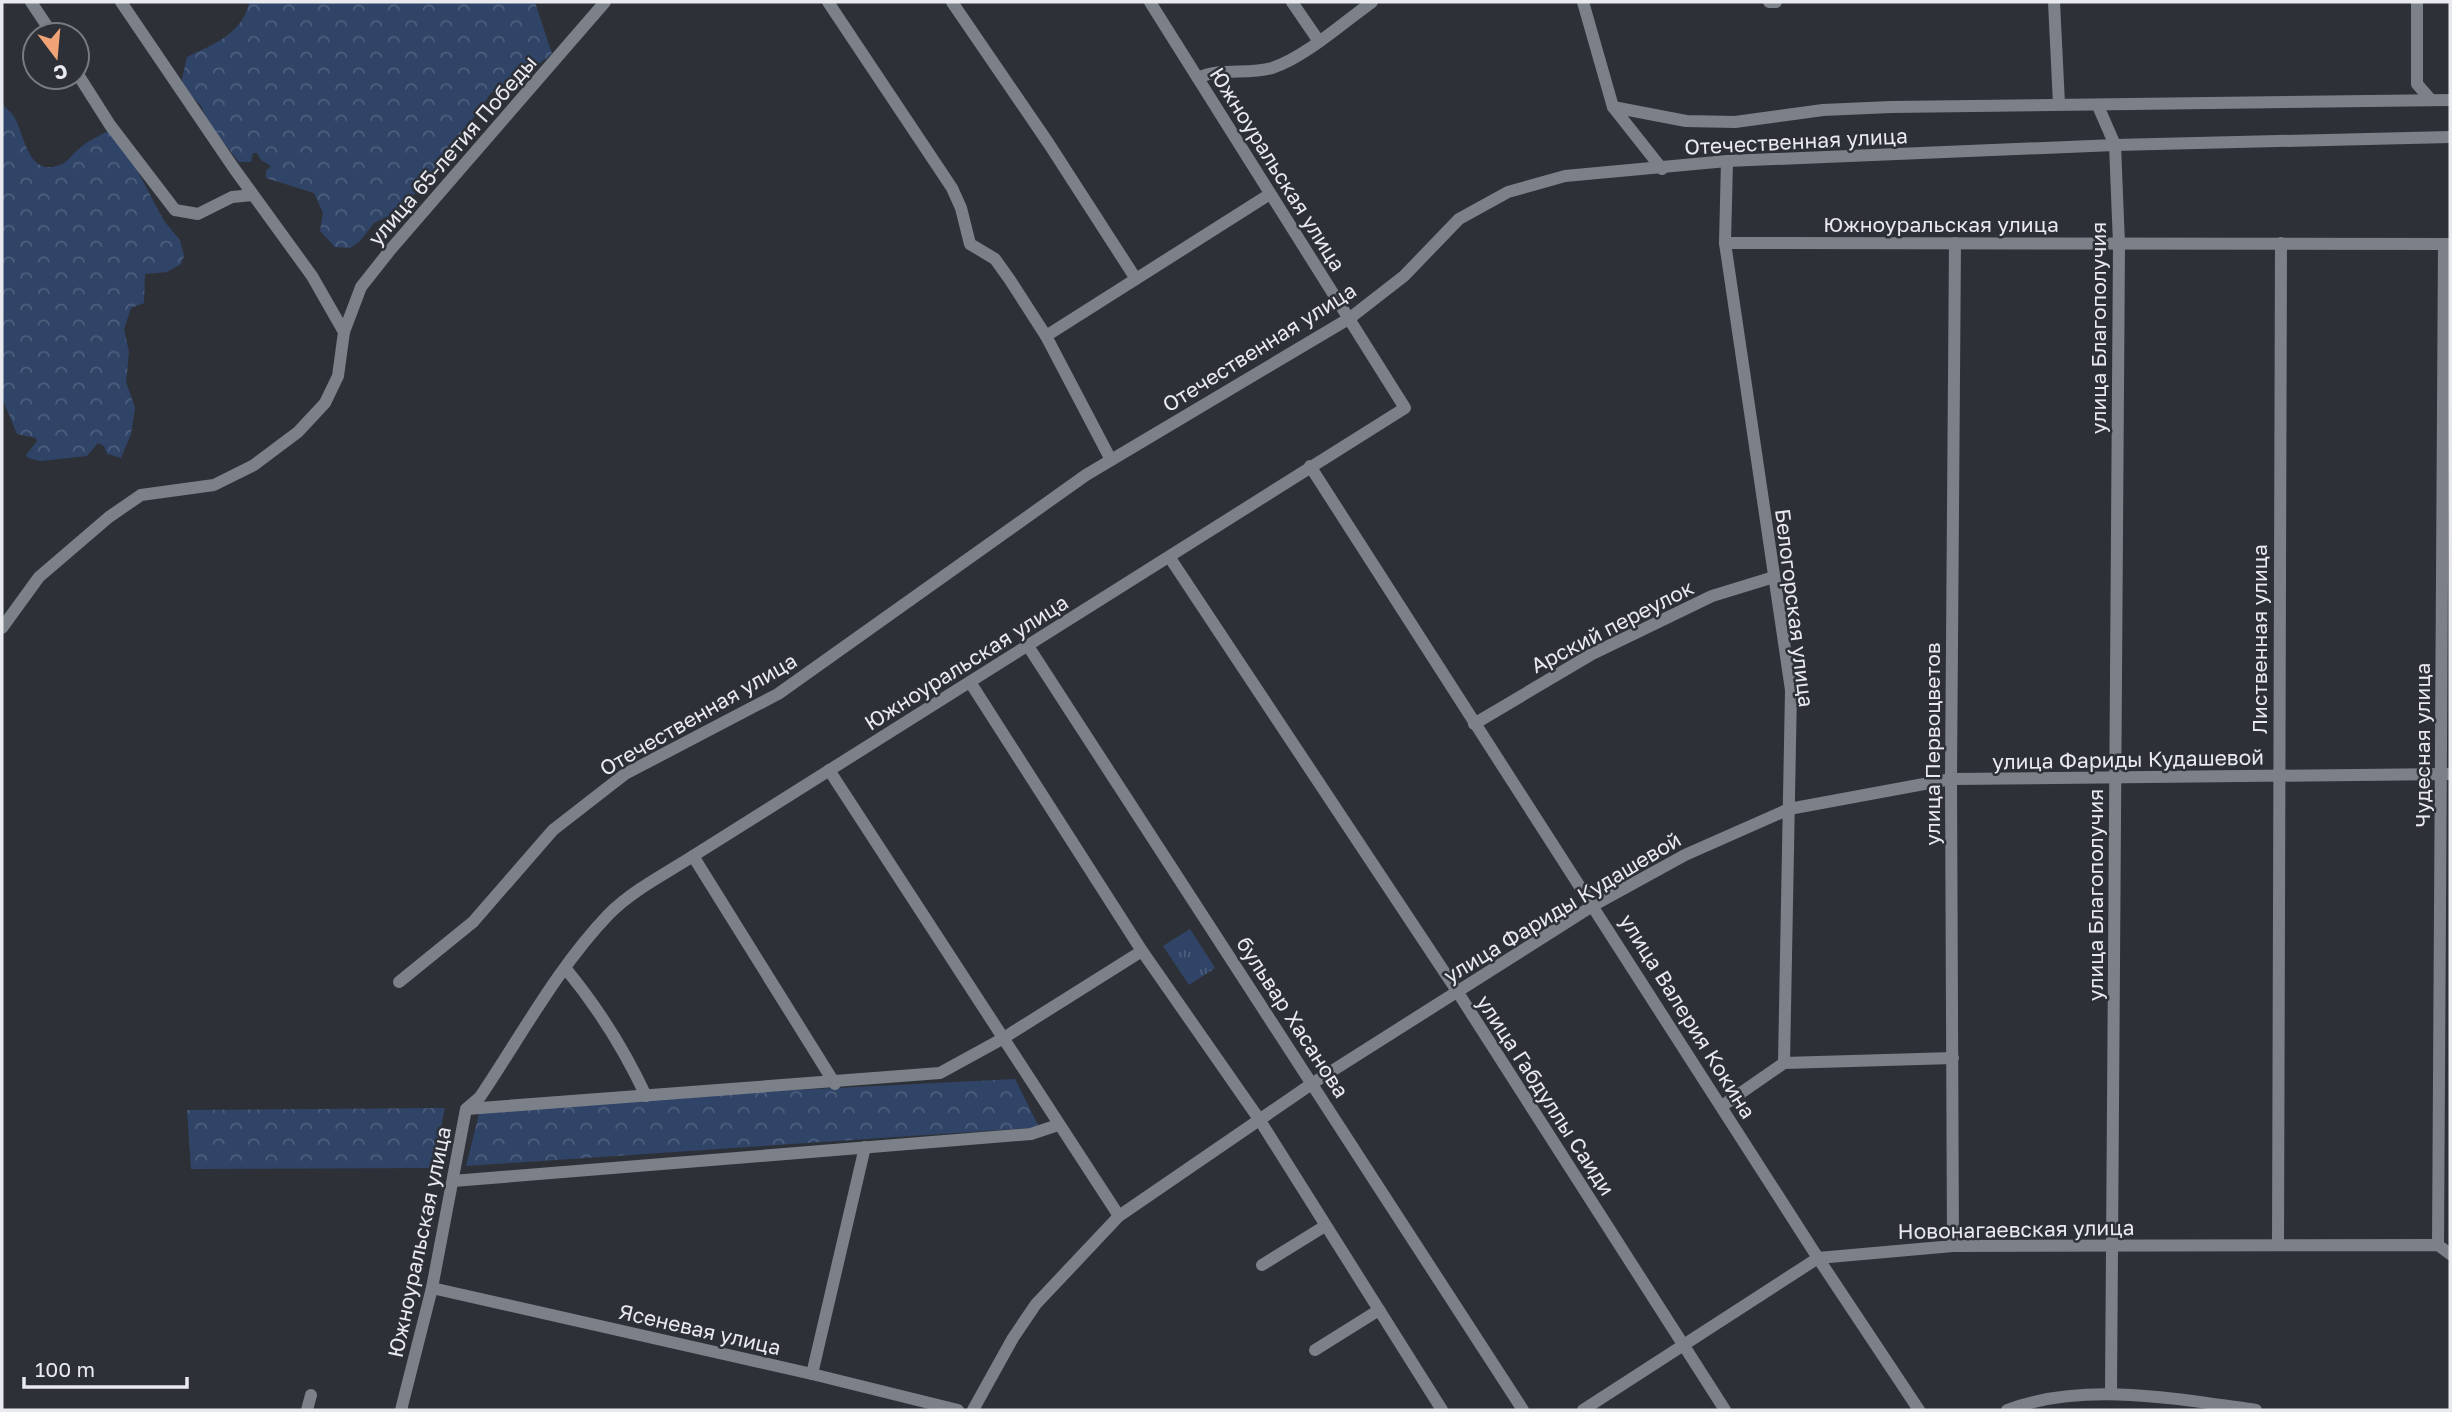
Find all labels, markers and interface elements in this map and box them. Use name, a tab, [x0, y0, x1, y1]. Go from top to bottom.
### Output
north arrow	[21, 21, 91, 91]
street label: улица 65-летия Победы	[362, 49, 542, 251]
text: С	[51, 60, 70, 86]
street label: Южноуральская улица	[1205, 62, 1351, 276]
street label: Отечественная улица	[1684, 122, 1908, 160]
street label: Южноуральская улица	[1823, 211, 2059, 237]
street label: улица Благополучия	[2085, 222, 2111, 434]
street label: Отечественная улица	[1157, 277, 1361, 417]
street label: Белогорская улица	[1770, 507, 1820, 709]
street label: Лиственная улица	[2246, 544, 2272, 734]
street label: Арский переулок	[1526, 574, 1698, 678]
street label: Южноуральская улица	[859, 589, 1073, 735]
street label: улица Первоцветов	[1919, 642, 1945, 846]
street label: Отечественная улица	[595, 647, 801, 781]
street label: Чудесная улица	[2409, 663, 2435, 827]
street label: улица Фариды Кудашевой	[1992, 744, 2264, 774]
street label: улица Благополучия	[2082, 789, 2108, 1001]
street label: улица Фариды Кудашевой	[1439, 826, 1685, 988]
street label: улица Валерия Кокина	[1614, 909, 1762, 1123]
street label: бульвар Хасанова	[1231, 932, 1355, 1102]
street label: улица Габдуллы Саиди	[1471, 990, 1621, 1200]
street label: Южноуральская улица	[382, 1124, 456, 1360]
street label: Новонагаевская улица	[1897, 1214, 2135, 1244]
street label: Ясеневая улица	[616, 1298, 784, 1360]
scale bar	[24, 1346, 187, 1390]
text: 100 m	[35, 1356, 95, 1382]

